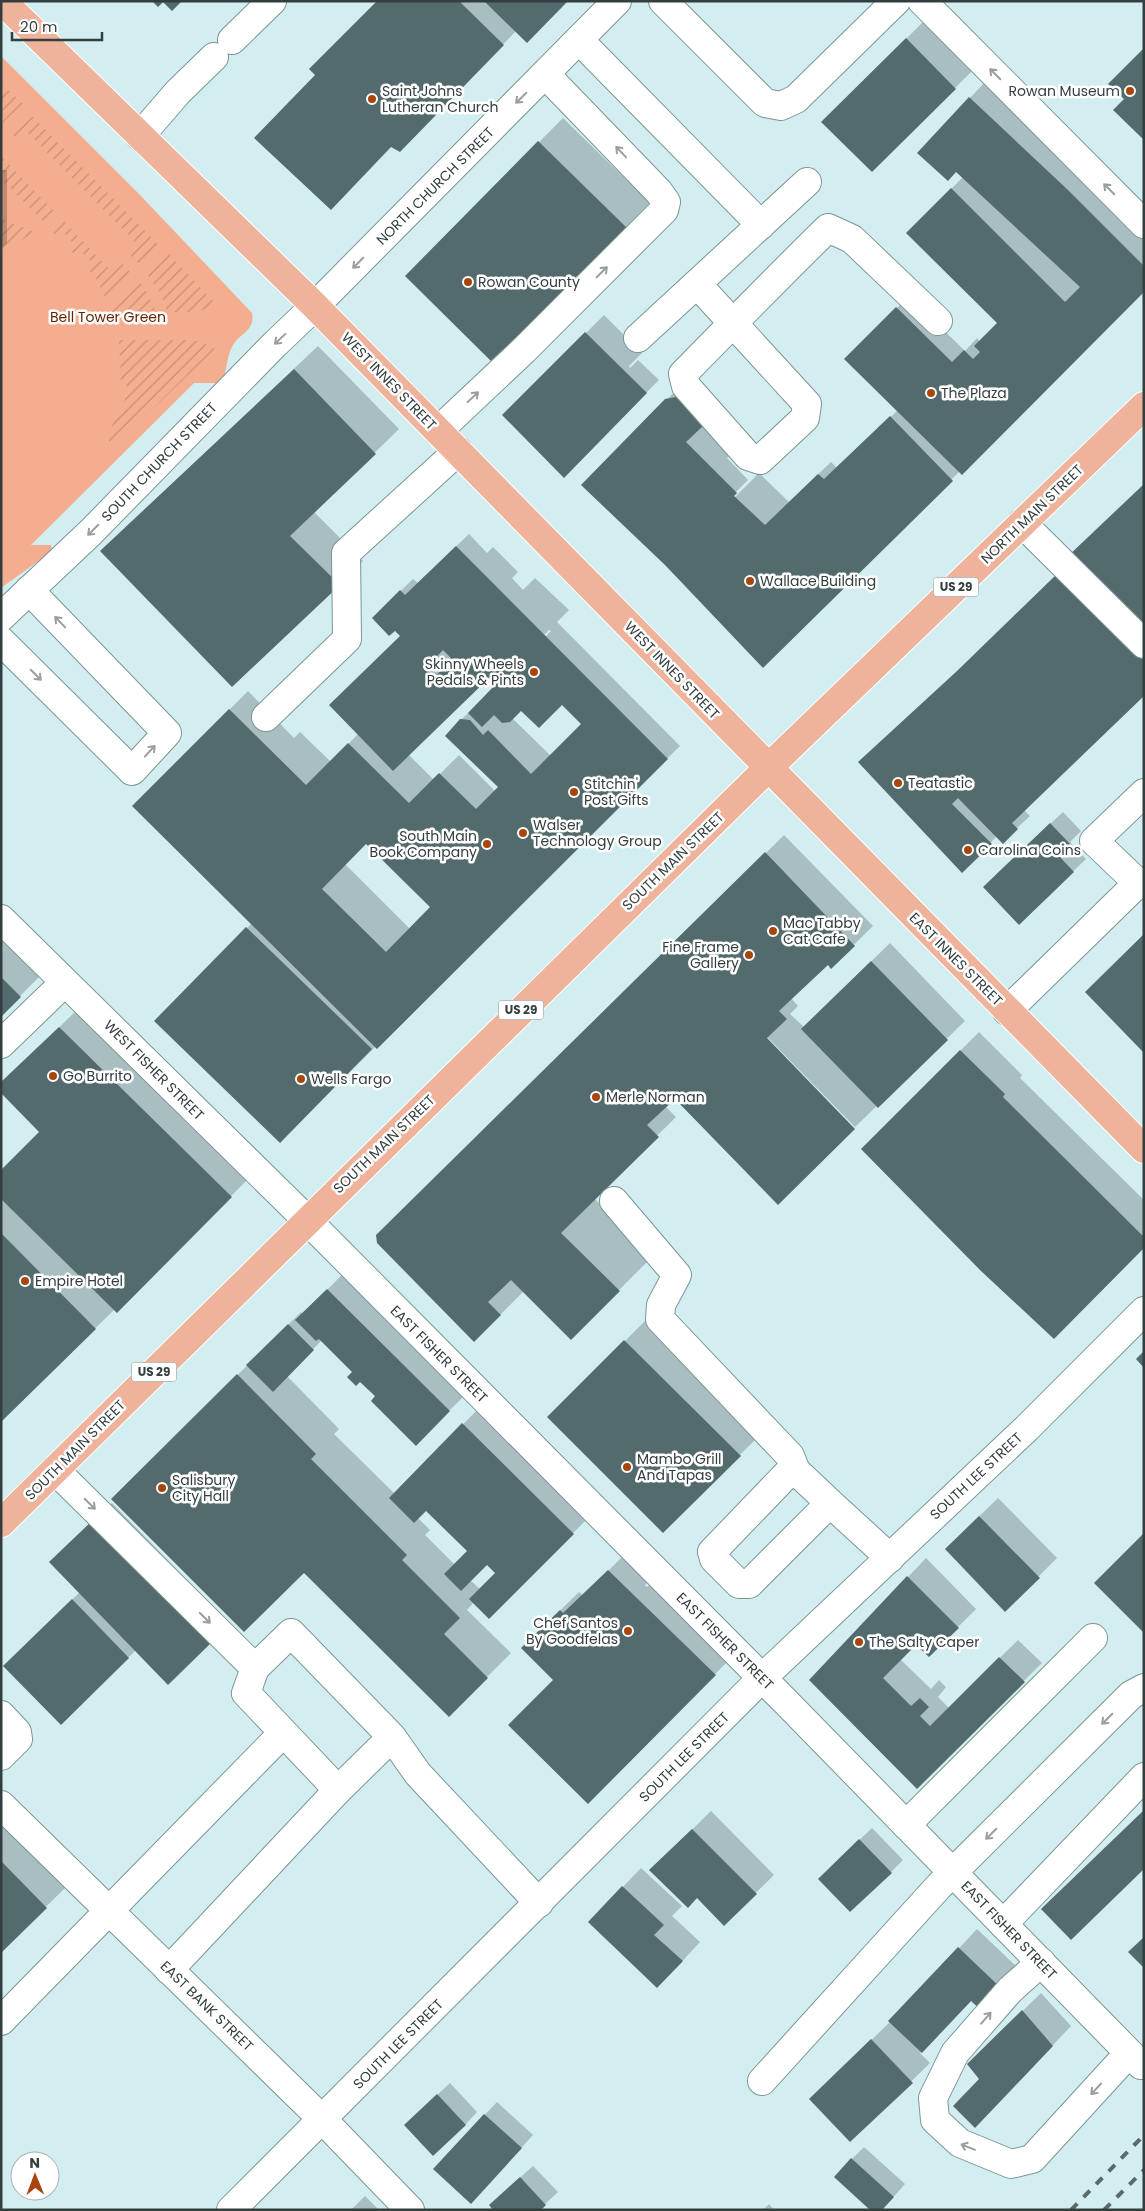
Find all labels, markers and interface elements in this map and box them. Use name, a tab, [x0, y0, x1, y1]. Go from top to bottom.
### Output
scale bar	[12, 10, 102, 42]
text: 20 m	[20, 16, 58, 37]
one-way arrow	[989, 68, 1001, 80]
place label: Saint Johns Lutheran Church	[382, 81, 499, 117]
place label: Rowan Museum	[1009, 81, 1120, 101]
marker: Rowan Museum	[1124, 85, 1136, 97]
one-way arrow	[515, 92, 527, 104]
marker: Saint Johns Lutheran Church	[366, 93, 378, 105]
street label: NORTH CHURCH STREET	[372, 122, 499, 249]
one-way arrow	[615, 146, 627, 158]
one-way arrow	[1104, 184, 1116, 196]
one-way arrow	[352, 257, 364, 270]
one-way arrow	[596, 265, 608, 278]
place label: Rowan County	[478, 272, 580, 292]
marker: Rowan County	[462, 276, 474, 288]
park label: Bell Tower Green	[50, 307, 166, 327]
street label: WEST INNES STREET	[337, 328, 441, 435]
one-way arrow	[274, 333, 286, 345]
place label: The Plaza	[941, 383, 1007, 403]
marker: The Plaza	[925, 387, 937, 399]
one-way arrow	[467, 391, 480, 403]
street label: SOUTH CHURCH STREET	[97, 398, 222, 526]
street label: NORTH MAIN STREET	[976, 460, 1088, 568]
one-way arrow	[87, 524, 99, 537]
place label: Wallace Building	[760, 571, 876, 591]
marker: Wallace Building	[744, 575, 756, 587]
road number: US 29	[934, 578, 978, 596]
one-way arrow	[53, 616, 66, 628]
street label: WEST INNES STREET	[620, 617, 724, 724]
place label: Skinny Wheels Pedals & Pints	[425, 654, 524, 690]
marker: Skinny Wheels Pedals & Pints	[528, 666, 540, 678]
one-way arrow	[30, 669, 42, 682]
one-way arrow	[144, 745, 156, 758]
place label: Teatastic	[908, 773, 973, 793]
place label: Stitchin' Post Gifts	[584, 774, 649, 810]
marker: Teatastic	[892, 777, 904, 789]
marker: Stitchin' Post Gifts	[568, 786, 580, 798]
street label: SOUTH MAIN STREET	[618, 807, 729, 915]
place label: Walser Technology Group	[533, 815, 662, 851]
place label: South Main Book Company	[370, 826, 477, 862]
marker: Walser Technology Group	[517, 827, 529, 839]
marker: South Main Book Company	[481, 838, 493, 850]
place label: Carolina Coins	[978, 840, 1081, 860]
marker: Carolina Coins	[962, 844, 974, 856]
street label: EAST INNES STREET	[905, 908, 1007, 1010]
place label: Mac Tabby Cat Cafe	[783, 913, 861, 949]
marker: Mac Tabby Cat Cafe	[767, 925, 779, 937]
place label: Fine Frame Gallery	[662, 937, 739, 973]
marker: Fine Frame Gallery	[743, 949, 755, 961]
road number: US 29	[498, 1000, 544, 1020]
street label: WEST FISHER STREET	[99, 1015, 209, 1125]
place label: Go Burrito	[63, 1066, 132, 1086]
place label: Wells Fargo	[311, 1069, 391, 1089]
marker: Go Burrito	[47, 1070, 59, 1082]
marker: Wells Fargo	[295, 1073, 307, 1085]
place label: Merle Norman	[606, 1087, 705, 1107]
street label: SOUTH MAIN STREET	[329, 1090, 440, 1198]
marker: Merle Norman	[590, 1091, 602, 1103]
place label: Empire Hotel	[35, 1271, 123, 1291]
marker: Empire Hotel	[19, 1275, 31, 1287]
street label: EAST FISHER STREET	[386, 1301, 492, 1407]
road number: US 29	[132, 1362, 176, 1381]
street label: SOUTH MAIN STREET	[20, 1395, 130, 1505]
street label: SOUTH LEE STREET	[925, 1427, 1027, 1524]
place label: Mambo Grill And Tapas	[637, 1449, 722, 1485]
marker: Mambo Grill And Tapas	[621, 1461, 633, 1473]
place label: Salisbury City Hall	[172, 1470, 236, 1506]
marker: Salisbury City Hall	[156, 1482, 168, 1494]
one-way arrow	[84, 1498, 96, 1510]
street label: EAST FISHER STREET	[672, 1588, 778, 1694]
one-way arrow	[199, 1612, 211, 1625]
place label: Chef Santos By Goodfelas	[526, 1613, 618, 1649]
marker: Chef Santos By Goodfelas	[622, 1625, 634, 1637]
place label: The Salty Caper	[869, 1632, 979, 1652]
marker: The Salty Caper	[853, 1636, 865, 1648]
street label: SOUTH LEE STREET	[634, 1707, 734, 1807]
one-way arrow	[1100, 1713, 1113, 1725]
one-way arrow	[985, 1828, 998, 1840]
street label: EAST FISHER STREET	[957, 1876, 1062, 1984]
street label: EAST BANK STREET	[156, 1956, 258, 2056]
street label: SOUTH LEE STREET	[348, 1994, 448, 2094]
one-way arrow	[980, 2011, 992, 2024]
one-way arrow	[1090, 2083, 1102, 2095]
one-way arrow	[961, 2142, 976, 2151]
north arrow	[10, 2151, 60, 2201]
text: N	[29, 2153, 40, 2173]

